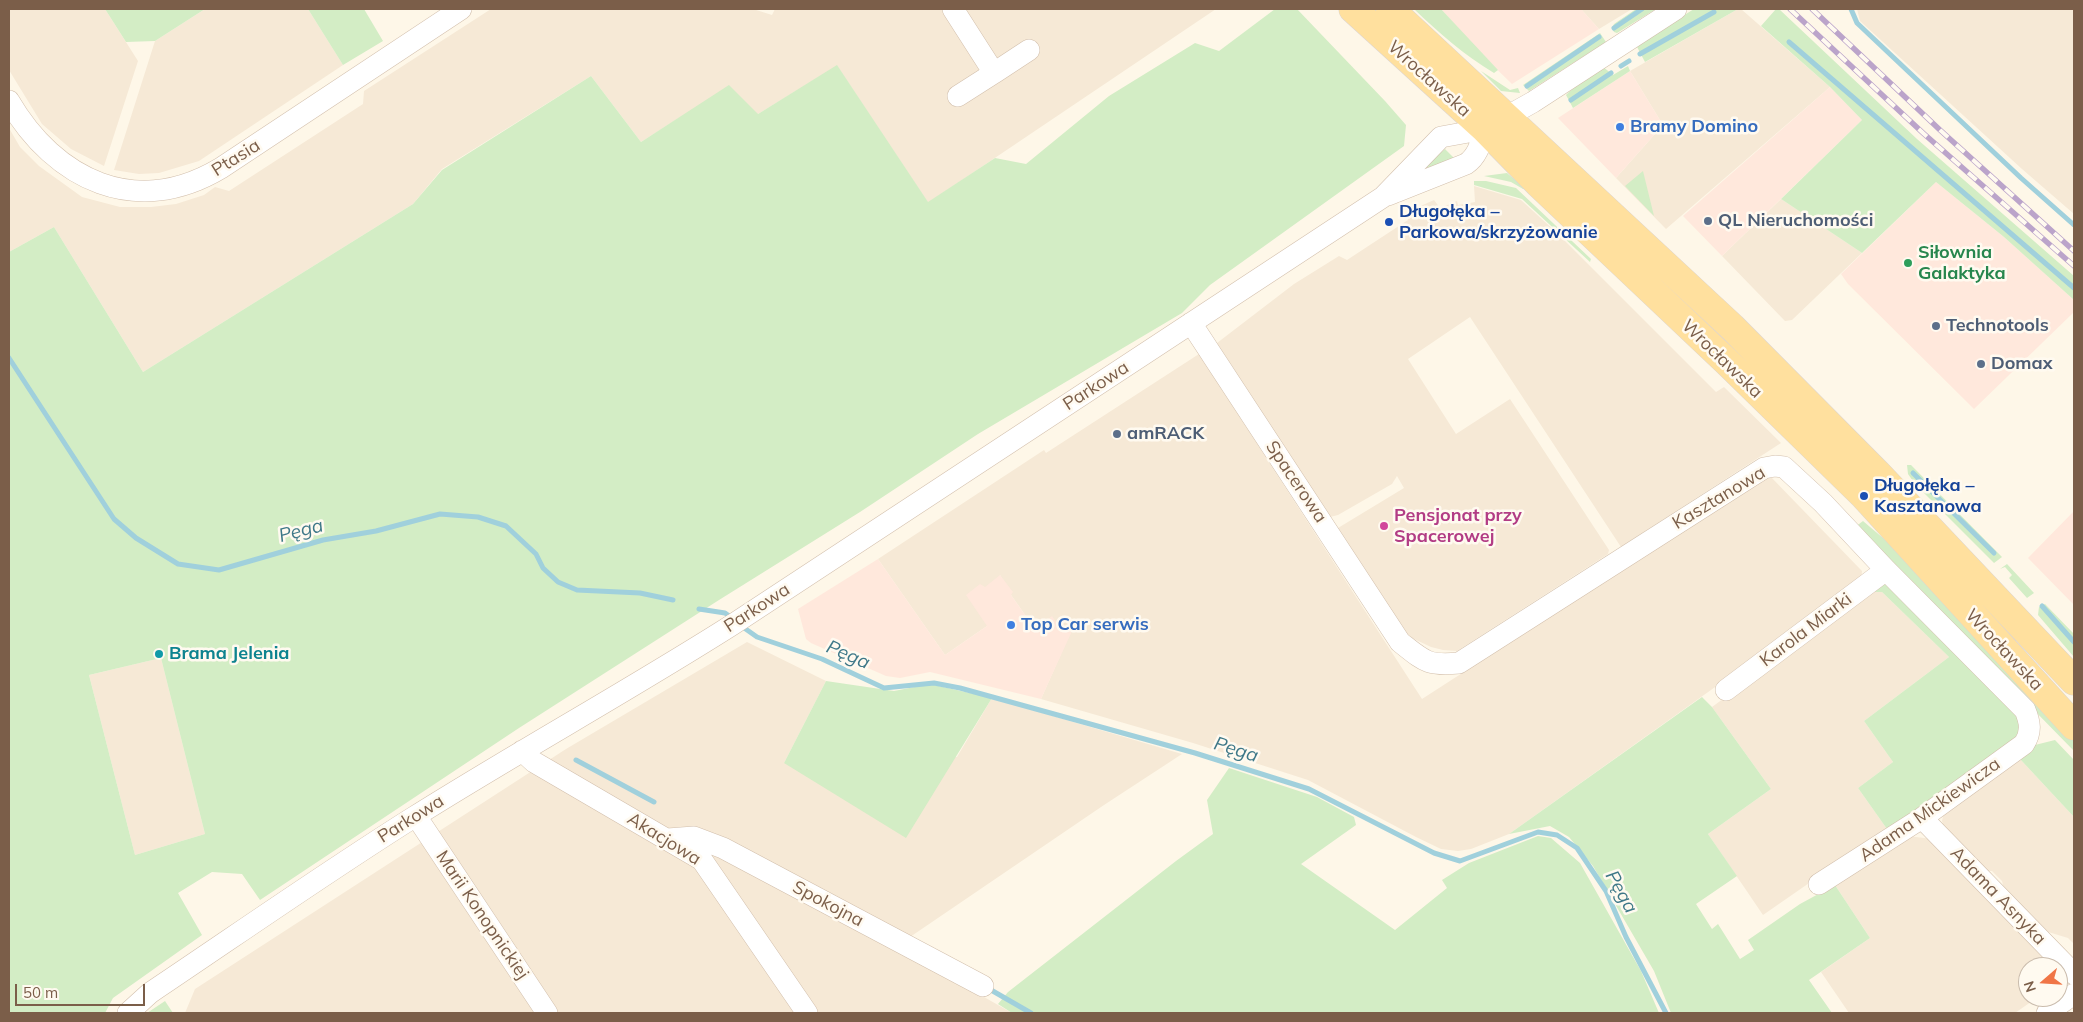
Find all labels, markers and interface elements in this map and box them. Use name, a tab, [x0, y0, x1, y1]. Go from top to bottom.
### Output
street label: Wrocławska	[1383, 36, 1475, 122]
place label: Bramy Domino	[1630, 116, 1758, 138]
marker: Bramy Domino	[1614, 121, 1626, 133]
street label: Ptasia	[208, 135, 264, 181]
place label: Długołęka – Parkowa/skrzyżowanie	[1399, 201, 1598, 243]
place label: QL Nieruchomości	[1718, 210, 1873, 232]
marker: QL Nieruchomości	[1702, 215, 1714, 227]
marker: Długołęka – Parkowa/skrzyżowanie	[1383, 216, 1395, 228]
place label: Siłownia Galaktyka	[1918, 242, 2006, 284]
marker: Siłownia Galaktyka	[1902, 257, 1914, 269]
street label: Wrocławska	[1677, 315, 1767, 403]
place label: Technotools	[1946, 315, 2049, 337]
marker: Technotools	[1930, 320, 1942, 332]
place label: Domax	[1991, 353, 2053, 375]
street label: Parkowa	[1059, 357, 1133, 415]
marker: Domax	[1975, 358, 1987, 370]
place label: amRACK	[1127, 423, 1204, 445]
marker: amRACK	[1111, 428, 1123, 440]
street label: Spacerowa	[1261, 437, 1331, 527]
street label: Kasztanowa	[1669, 462, 1769, 534]
place label: Długołęka – Kasztanowa	[1874, 475, 1982, 518]
marker: Długołęka – Kasztanowa	[1858, 490, 1870, 502]
place label: Pensjonat przy Spacerowej	[1394, 505, 1522, 548]
water label: Pęga	[276, 514, 326, 548]
marker: Pensjonat przy Spacerowej	[1378, 520, 1390, 532]
street label: Parkowa	[720, 579, 794, 637]
street label: Karola Miarki	[1756, 588, 1856, 672]
street label: Wrocławska	[1961, 605, 2047, 695]
place label: Top Car serwis	[1021, 614, 1149, 636]
marker: Top Car serwis	[1005, 619, 1017, 631]
water label: Pęga	[823, 636, 873, 674]
place label: Brama Jelenia	[169, 643, 289, 665]
marker: Brama Jelenia	[153, 648, 165, 660]
water label: Pęga	[1211, 732, 1261, 768]
street label: Adama Mickiewicza	[1855, 753, 2005, 867]
street label: Parkowa	[374, 790, 448, 848]
street label: Akacjowa	[623, 808, 705, 870]
street label: Adama Asnyka	[1946, 842, 2050, 950]
street label: Marii Konopnickiej	[431, 847, 533, 983]
water label: Pęga	[1600, 867, 1642, 917]
street label: Spokojna	[789, 876, 867, 932]
north arrow	[2018, 957, 2068, 1007]
scale bar	[18, 974, 148, 1006]
text: N	[2020, 979, 2040, 994]
text: 50 m	[23, 983, 58, 1002]

